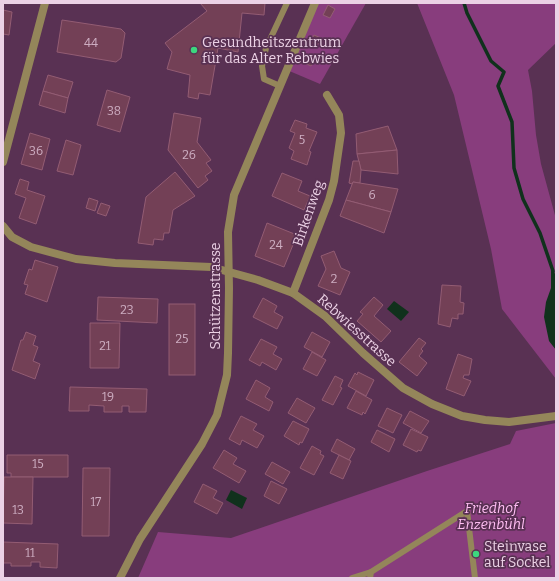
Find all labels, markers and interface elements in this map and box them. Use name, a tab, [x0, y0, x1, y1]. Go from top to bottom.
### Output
place label: Gesundheitszentrum für das Alter Rebwies	[202, 34, 342, 67]
house number: 44	[84, 36, 98, 50]
marker: Gesundheitszentrum für das Alter Rebwies	[189, 45, 199, 55]
house number: 38	[107, 104, 121, 118]
house number: 5	[299, 133, 305, 147]
house number: 36	[29, 144, 43, 158]
house number: 26	[182, 148, 196, 162]
street label: Birkenweg	[289, 178, 328, 248]
house number: 6	[368, 188, 376, 202]
house number: 24	[269, 238, 283, 252]
street label: Schützenstrasse	[207, 242, 224, 350]
house number: 2	[331, 272, 337, 286]
street label: Rebwiesstrasse	[314, 291, 400, 370]
house number: 23	[120, 303, 134, 317]
house number: 25	[176, 332, 188, 346]
house number: 21	[99, 339, 111, 353]
house number: 19	[102, 390, 114, 404]
house number: 15	[32, 457, 44, 471]
house number: 17	[91, 495, 101, 509]
park label: Friedhof Enzenbühl	[457, 500, 525, 533]
house number: 13	[12, 503, 24, 517]
place label: Steinvase auf Sockel	[484, 538, 550, 571]
house number: 11	[25, 546, 35, 560]
marker: Steinvase auf Sockel	[471, 549, 481, 559]

